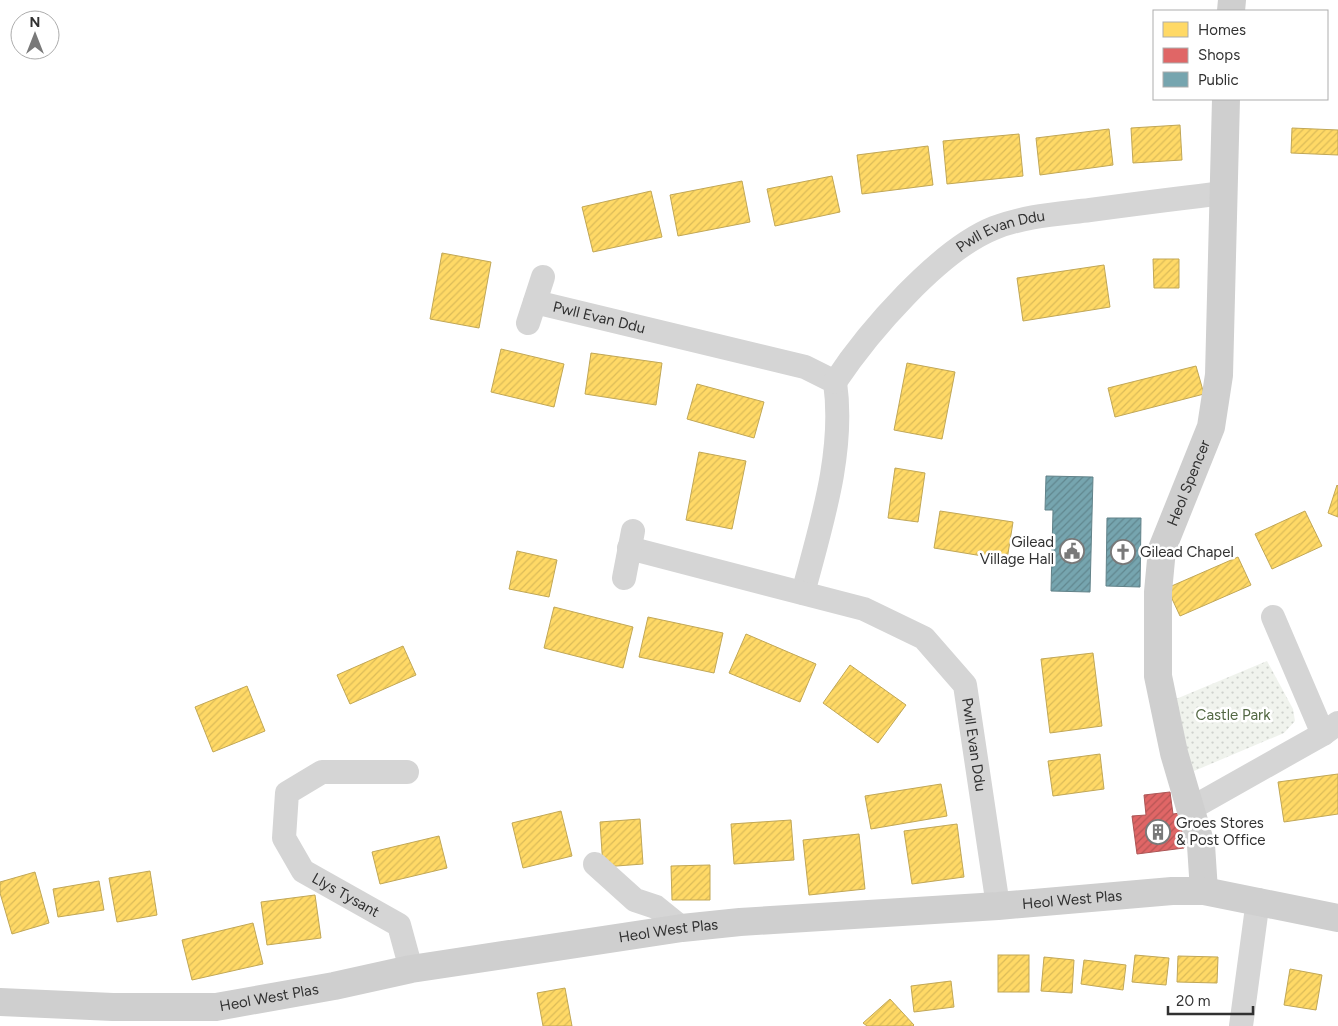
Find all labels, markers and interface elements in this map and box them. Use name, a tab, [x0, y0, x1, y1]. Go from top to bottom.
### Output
north arrow	[10, 10, 60, 60]
legend	[1153, 10, 1328, 100]
text: N	[30, 14, 40, 31]
text: Homes	[1198, 21, 1246, 39]
text: Shops	[1198, 46, 1240, 64]
text: Public	[1198, 71, 1239, 89]
street label: Pwll Evan Ddu	[952, 207, 1046, 256]
street label: Pwll Evan Ddu	[551, 298, 647, 337]
street label: Heol Spencer	[1163, 437, 1214, 529]
place label: Gilead Village Hall	[980, 533, 1054, 568]
public building icon: Gilead Village Hall	[1059, 538, 1085, 564]
church icon: Gilead Chapel	[1110, 539, 1136, 565]
place label: Gilead Chapel	[1140, 543, 1234, 561]
street label: Pwll Evan Ddu	[958, 696, 990, 793]
park label: Castle Park	[1196, 706, 1271, 724]
place label: Groes Stores & Post Office	[1176, 814, 1265, 849]
building icon: Groes Stores & Post Office	[1145, 819, 1171, 845]
street label: Llys Tysant	[309, 869, 383, 921]
street label: Heol West Plas	[1021, 886, 1123, 913]
street label: Heol West Plas	[617, 915, 719, 946]
street label: Heol West Plas	[218, 980, 320, 1015]
scale bar	[1168, 984, 1253, 1016]
text: 20 m	[1176, 992, 1210, 1010]

